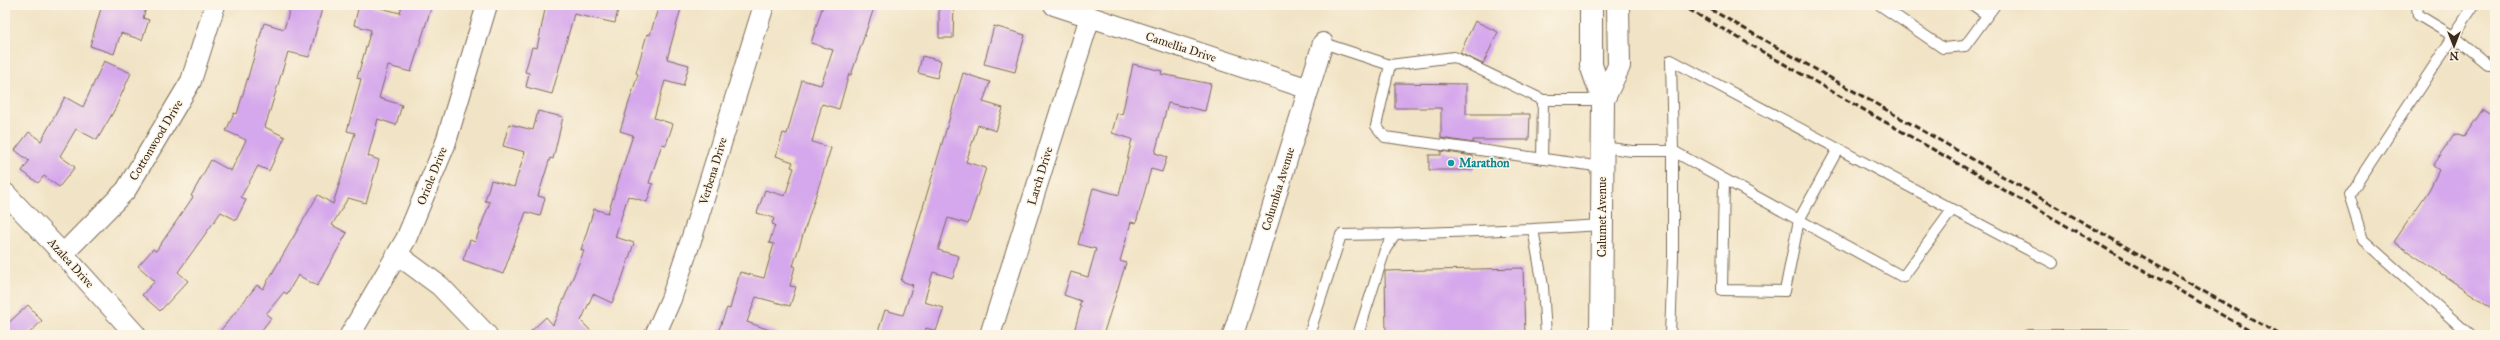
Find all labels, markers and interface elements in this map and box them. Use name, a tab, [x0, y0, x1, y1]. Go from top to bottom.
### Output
north arrow	[2434, 26, 2474, 66]
street label: Camellia Drive	[1144, 29, 1218, 65]
text: N	[2449, 49, 2459, 62]
street label: Cottonwood Drive	[126, 97, 186, 183]
street label: Verbena Drive	[696, 136, 730, 207]
street label: Oriole Drive	[414, 145, 450, 207]
street label: Larch Drive	[1024, 145, 1056, 207]
street label: Columbia Avenue	[1259, 146, 1297, 232]
place label: Marathon	[1459, 156, 1510, 170]
marker: Marathon	[1446, 158, 1456, 168]
street label: Calumet Avenue	[1595, 177, 1609, 257]
street label: Azalea Drive	[44, 234, 97, 291]

